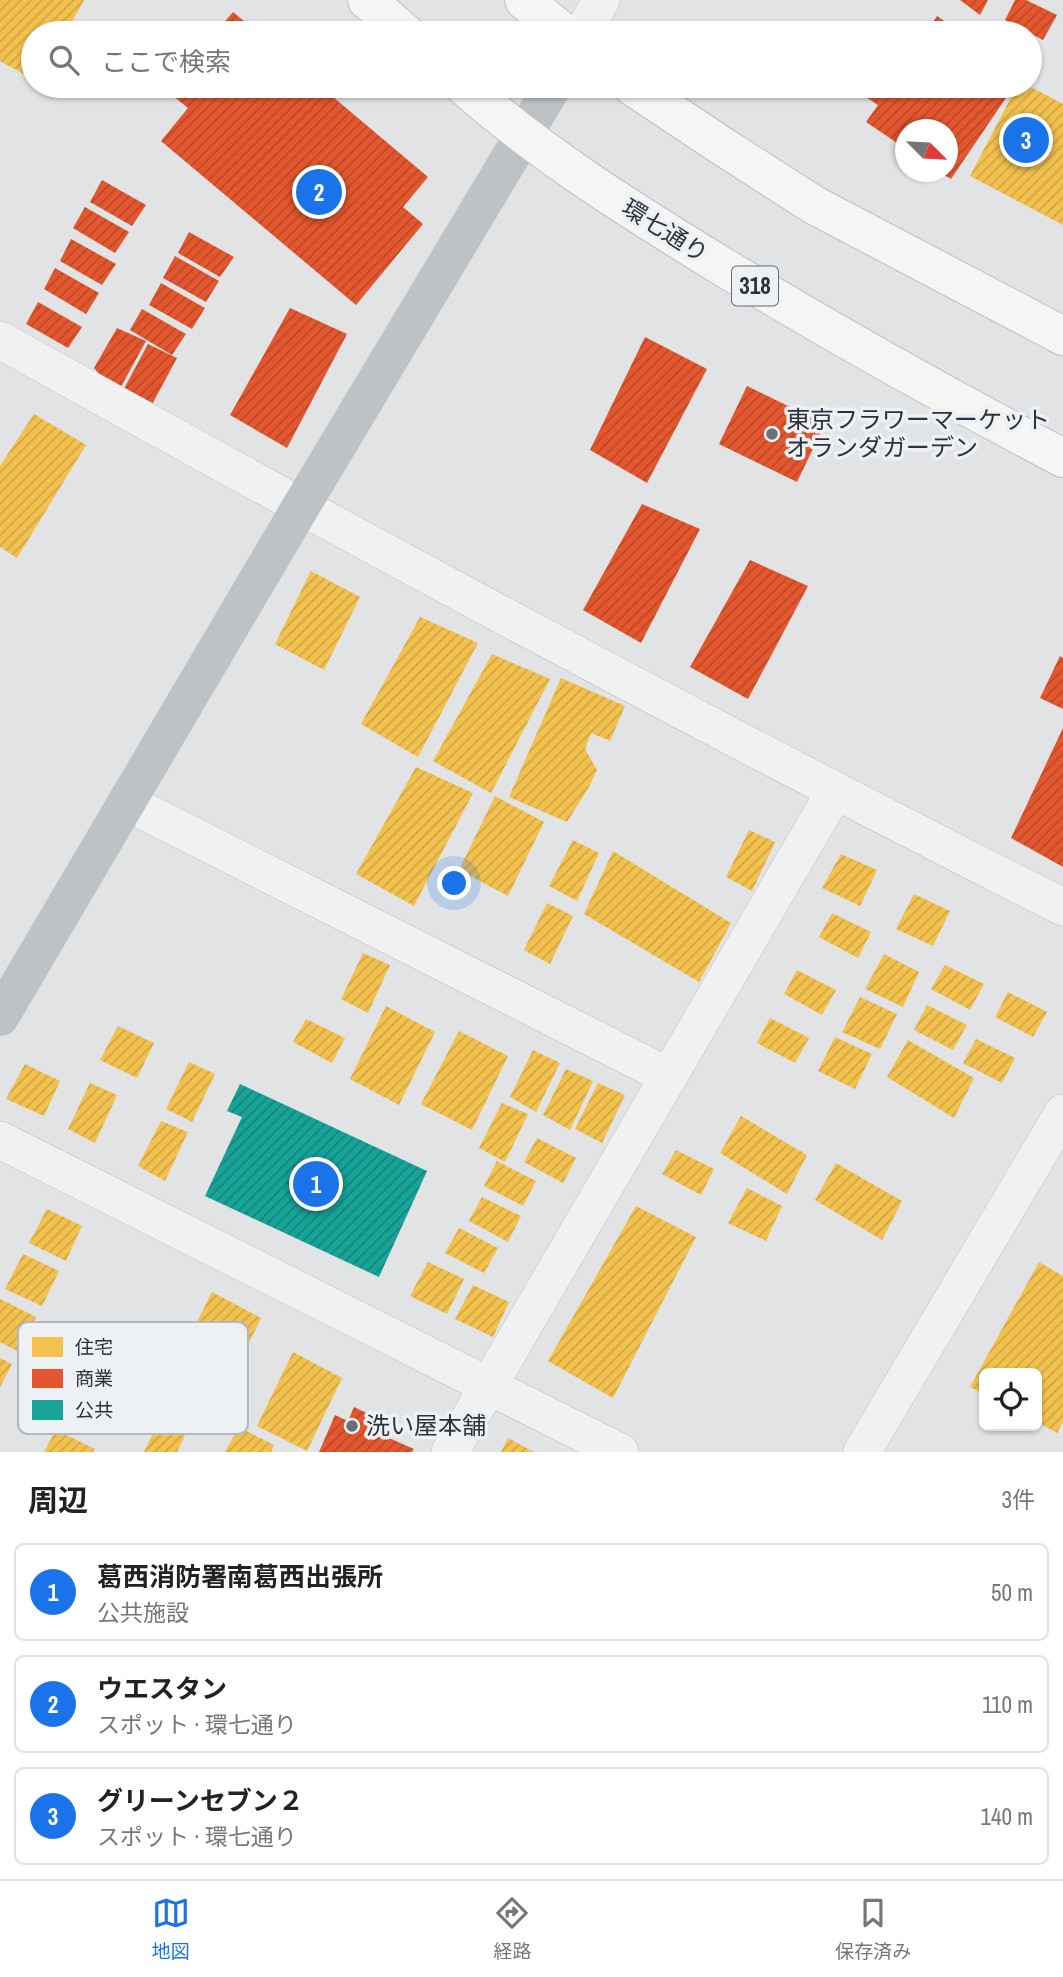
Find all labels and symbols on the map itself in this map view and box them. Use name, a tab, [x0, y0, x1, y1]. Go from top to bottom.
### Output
pin: 3	[1003, 114, 1049, 166]
north arrow	[895, 119, 958, 182]
pin: 2	[296, 166, 342, 218]
street label: 環七通り	[616, 191, 715, 269]
road number: 318	[732, 266, 778, 306]
place label: 東京フラワーマーケット オランダガーデン	[786, 403, 1050, 463]
marker: 東京フラワーマーケット オランダガーデン	[764, 426, 780, 442]
your location	[437, 866, 471, 900]
pin: 1	[293, 1158, 339, 1210]
legend	[18, 1322, 248, 1434]
text: 住宅	[75, 1334, 113, 1360]
text: 商業	[75, 1365, 113, 1391]
text: 公共	[75, 1397, 113, 1423]
place label: 洗い屋本舗	[366, 1409, 486, 1441]
marker: 洗い屋本舗	[344, 1418, 360, 1434]

